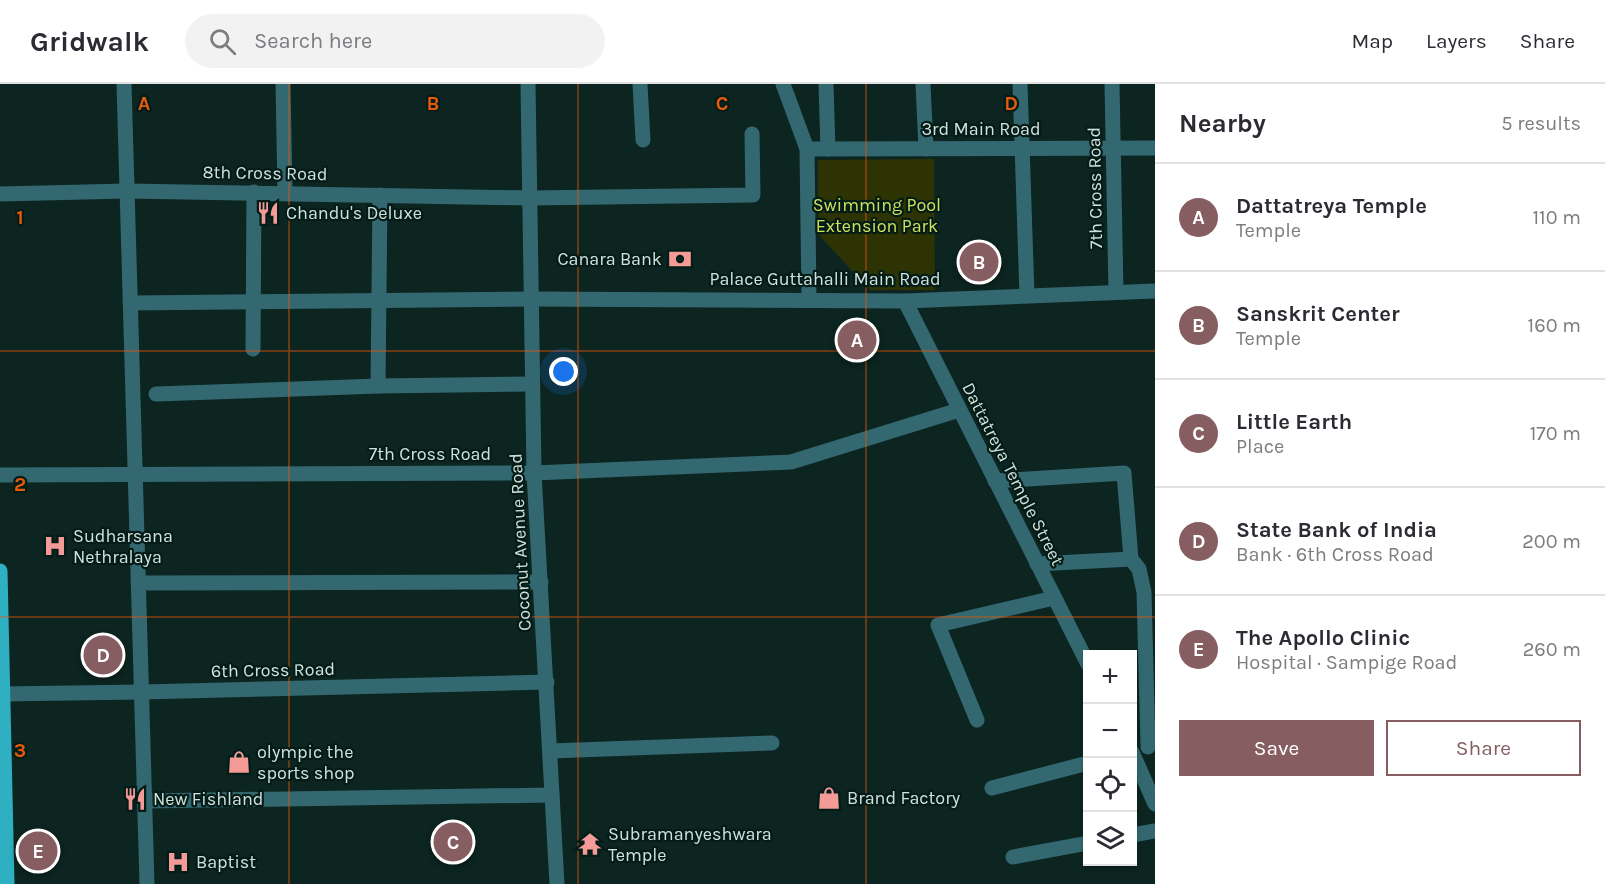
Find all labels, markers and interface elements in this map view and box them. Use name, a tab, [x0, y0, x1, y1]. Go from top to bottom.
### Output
search box	[185, 14, 605, 68]
text: Gridwalk	[30, 25, 149, 58]
icon: search	[206, 25, 239, 58]
text: Search here	[254, 28, 372, 54]
text: Map	[1351, 29, 1393, 53]
text: Layers	[1426, 29, 1487, 53]
text: Share	[1520, 29, 1575, 53]
text: A	[138, 92, 151, 115]
text: B	[427, 92, 439, 115]
text: C	[716, 92, 728, 115]
text: D	[1004, 92, 1018, 115]
text: Nearby	[1179, 108, 1266, 139]
text: 5 results	[1501, 112, 1581, 135]
street label: 3rd Main Road	[921, 118, 1041, 140]
street label: 7th Cross Road	[1083, 127, 1107, 249]
street label: 8th Cross Road	[202, 161, 328, 185]
text: Dattatreya Temple	[1236, 193, 1427, 219]
park label: Swimming Pool Extension Park	[813, 194, 941, 237]
restaurant icon: Chandu's Deluxe	[255, 200, 281, 226]
place label: Chandu's Deluxe	[286, 202, 422, 224]
text: 1	[16, 206, 24, 229]
text: A	[1192, 206, 1205, 229]
text: 110 m	[1532, 206, 1581, 229]
text: Temple	[1236, 219, 1301, 242]
pin: B	[960, 240, 998, 285]
bank icon: Canara Bank	[667, 246, 693, 272]
place label: Canara Bank	[557, 248, 662, 270]
street label: Palace Guttahalli Main Road	[709, 268, 941, 290]
text: Sanskrit Center	[1236, 301, 1400, 327]
text: B	[1192, 314, 1205, 337]
text: 160 m	[1528, 314, 1581, 337]
pin: A	[838, 318, 876, 362]
text: Temple	[1236, 327, 1301, 350]
your location	[549, 357, 578, 386]
street label: Dattatreya Temple Street	[957, 379, 1069, 569]
text: Little Earth	[1236, 409, 1352, 435]
text: C	[1192, 422, 1205, 445]
text: 170 m	[1530, 422, 1581, 445]
text: Place	[1236, 435, 1284, 458]
street label: 7th Cross Road	[369, 443, 491, 465]
street label: Coconut Avenue Road	[504, 453, 536, 631]
text: 2	[14, 473, 26, 496]
text: State Bank of India	[1236, 517, 1437, 543]
place label: Sudharsana Nethralaya	[73, 525, 173, 568]
text: D	[1192, 530, 1205, 553]
text: 200 m	[1522, 530, 1581, 553]
hospital icon: Sudharsana Nethralaya	[42, 533, 68, 559]
text: Bank · 6th Cross Road	[1236, 543, 1434, 566]
text: The Apollo Clinic	[1236, 625, 1410, 651]
pin: D	[84, 632, 122, 678]
text: E	[1193, 638, 1204, 661]
text: 260 m	[1523, 638, 1581, 661]
map controls	[1083, 650, 1137, 866]
button: +	[1083, 650, 1137, 704]
text: Hospital · Sampige Road	[1236, 651, 1457, 674]
street label: 6th Cross Road	[211, 658, 335, 682]
button: −	[1083, 704, 1137, 758]
button: Save	[1179, 720, 1374, 776]
button: Share	[1386, 720, 1581, 776]
text: 3	[14, 739, 26, 762]
place label: olympic the sports shop	[257, 741, 355, 784]
shop icon: olympic the sports shop	[226, 749, 252, 775]
button: locate	[1083, 758, 1137, 812]
shop icon: Brand Factory	[816, 785, 842, 811]
restaurant icon: New Fishland	[122, 786, 148, 812]
place label: Brand Factory	[847, 787, 961, 809]
place label: New Fishland	[153, 788, 263, 810]
button: layers	[1083, 812, 1137, 866]
pin: C	[434, 820, 472, 864]
place label: Subramanyeshwara Temple	[608, 823, 772, 866]
pin: E	[18, 828, 57, 873]
temple icon: Subramanyeshwara Temple	[577, 831, 603, 857]
hospital icon: Baptist	[165, 849, 191, 875]
place label: Baptist	[196, 851, 256, 873]

